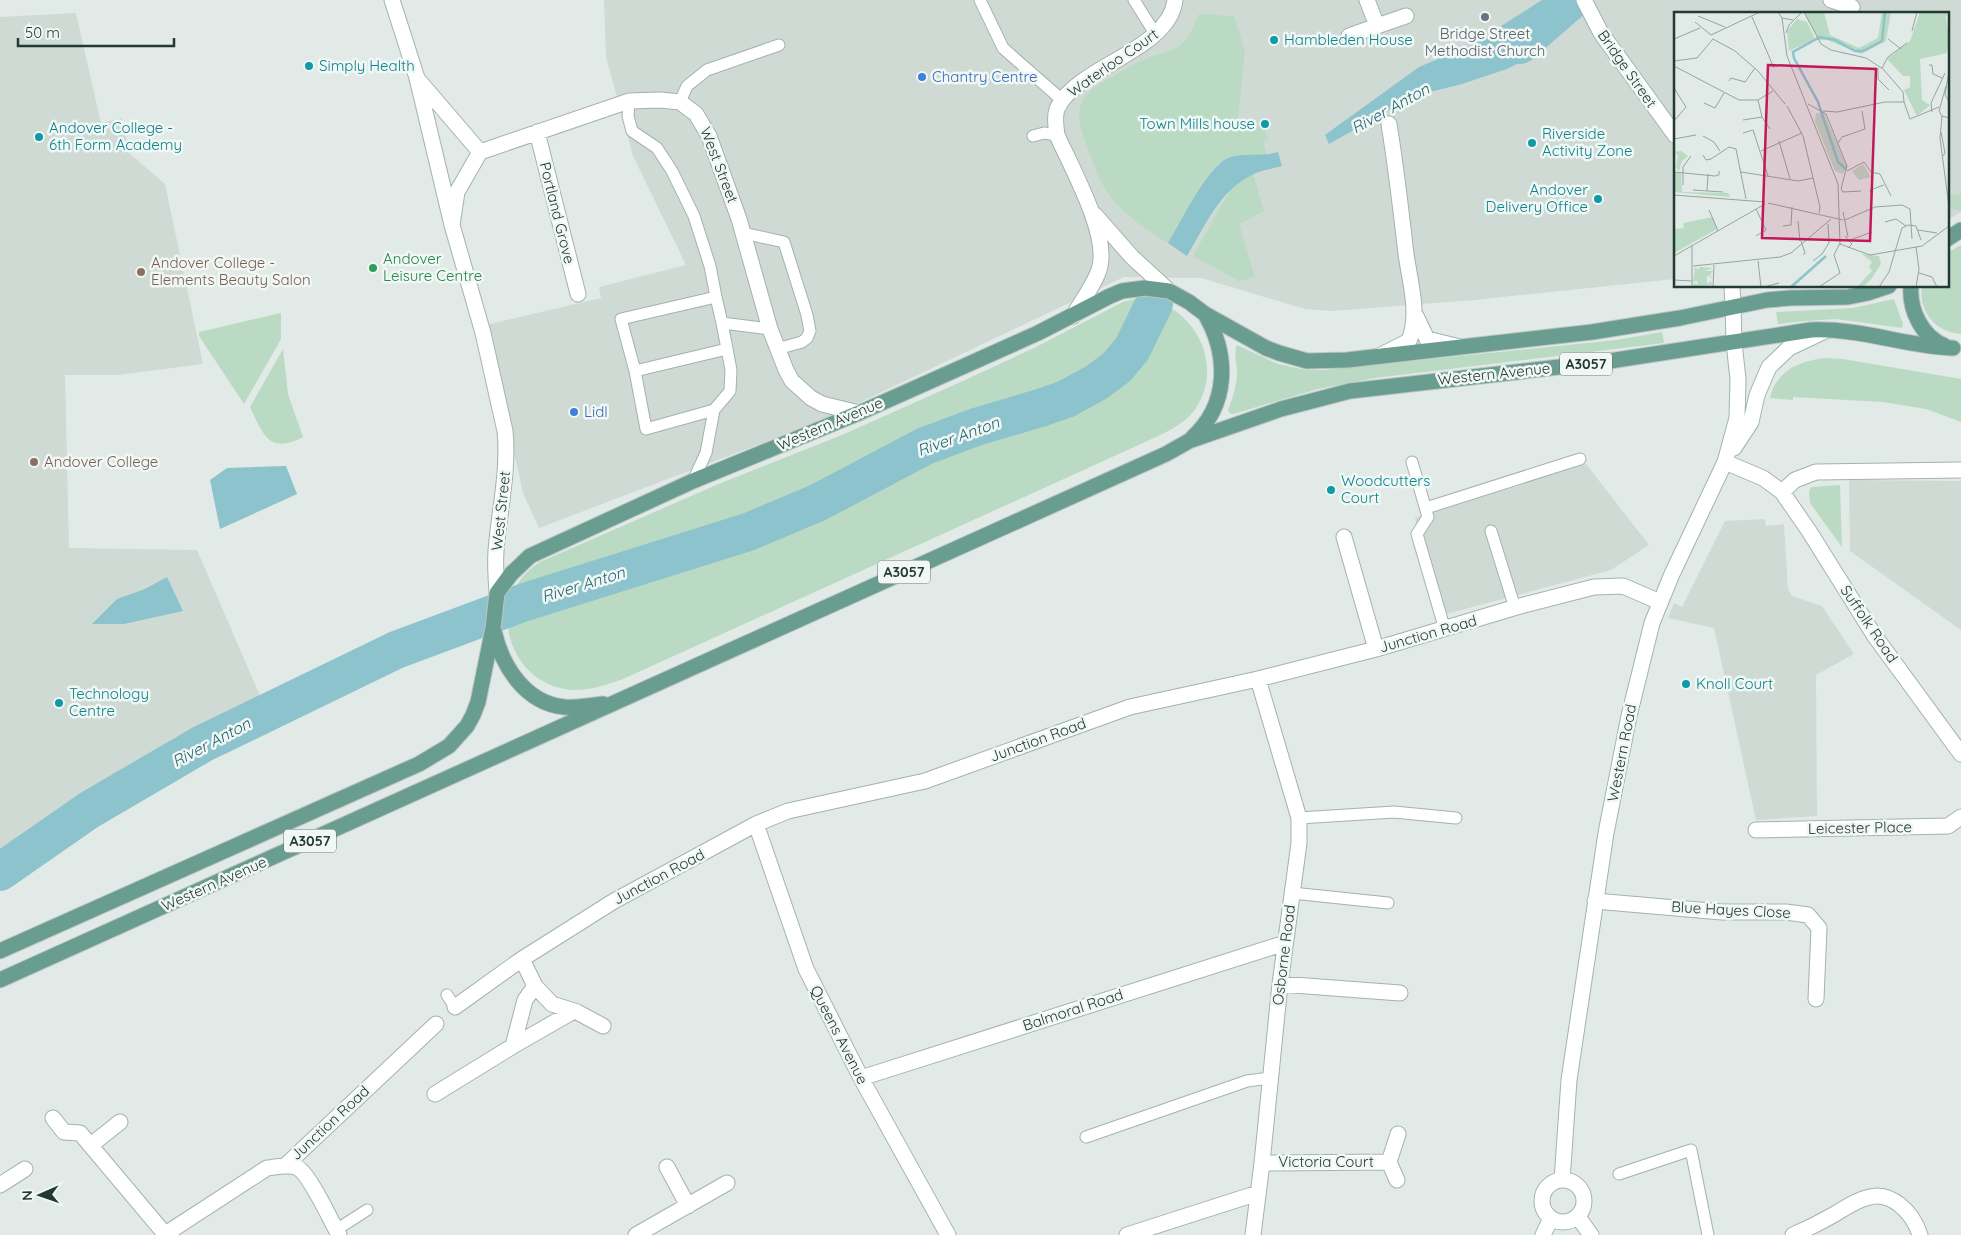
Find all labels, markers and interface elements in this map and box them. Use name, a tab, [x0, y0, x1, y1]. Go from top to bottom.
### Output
marker: Bridge Street Methodist Church	[1479, 11, 1491, 23]
inset map	[1674, 12, 1948, 288]
scale bar	[18, 15, 174, 47]
text: 50 m	[25, 23, 60, 42]
street label: Waterloo Court	[1064, 24, 1162, 101]
place label: Bridge Street Methodist Church	[1425, 24, 1545, 60]
street label: Bridge Street	[1594, 26, 1661, 111]
place label: Hambleden House	[1284, 30, 1413, 49]
marker: Hambleden House	[1268, 34, 1280, 46]
place label: Simply Health	[319, 56, 415, 75]
marker: Simply Health	[303, 60, 315, 72]
place label: Chantry Centre	[932, 67, 1038, 86]
marker: Chantry Centre	[916, 71, 928, 83]
water label: River Anton	[1348, 78, 1433, 138]
place label: Town Mills house	[1139, 114, 1255, 133]
place label: Andover College - 6th Form Academy	[49, 118, 182, 154]
marker: Town Mills house	[1259, 118, 1271, 130]
street label: West Street	[696, 124, 743, 206]
place label: Riverside Activity Zone	[1542, 124, 1632, 160]
marker: Andover College - 6th Form Academy	[33, 131, 45, 143]
marker: Riverside Activity Zone	[1526, 137, 1538, 149]
street label: Portland Grove	[536, 160, 579, 266]
place label: Andover Delivery Office	[1486, 180, 1588, 216]
marker: Andover Delivery Office	[1592, 193, 1604, 205]
place label: Andover Leisure Centre	[383, 249, 482, 285]
place label: Andover College - Elements Beauty Salon	[151, 253, 311, 289]
marker: Andover Leisure Centre	[367, 262, 379, 274]
marker: Andover College - Elements Beauty Salon	[135, 266, 147, 278]
road number: A3057	[1560, 352, 1612, 376]
street label: Western Avenue	[1437, 358, 1551, 389]
street label: Western Avenue	[774, 393, 886, 454]
place label: Lidl	[584, 402, 608, 421]
marker: Lidl	[568, 406, 580, 418]
water label: River Anton	[914, 412, 1003, 460]
place label: Andover College	[44, 452, 158, 471]
marker: Andover College	[28, 456, 40, 468]
street label: West Street	[487, 470, 514, 552]
place label: Woodcutters Court	[1341, 471, 1430, 507]
marker: Woodcutters Court	[1325, 484, 1337, 496]
road number: A3057	[878, 560, 930, 584]
water label: River Anton	[539, 562, 628, 606]
street label: Suffolk Road	[1836, 581, 1902, 666]
street label: Junction Road	[1377, 610, 1479, 657]
place label: Knoll Court	[1696, 674, 1773, 693]
marker: Knoll Court	[1680, 678, 1692, 690]
place label: Technology Centre	[69, 684, 149, 720]
marker: Technology Centre	[53, 697, 65, 709]
street label: Western Road	[1603, 702, 1640, 803]
water label: River Anton	[168, 713, 254, 771]
street label: Junction Road	[987, 713, 1088, 766]
street label: Leicester Place	[1808, 817, 1912, 838]
road number: A3057	[284, 829, 336, 852]
street label: Junction Road	[610, 844, 708, 909]
street label: Western Avenue	[158, 852, 269, 915]
street label: Blue Hayes Close	[1671, 897, 1791, 922]
street label: Osborne Road	[1268, 904, 1299, 1006]
street label: Queens Avenue	[806, 982, 872, 1087]
street label: Balmoral Road	[1020, 984, 1125, 1035]
street label: Junction Road	[286, 1081, 373, 1164]
street label: Victoria Court	[1278, 1152, 1374, 1171]
north arrow	[15, 1170, 65, 1220]
text: N	[18, 1190, 36, 1201]

